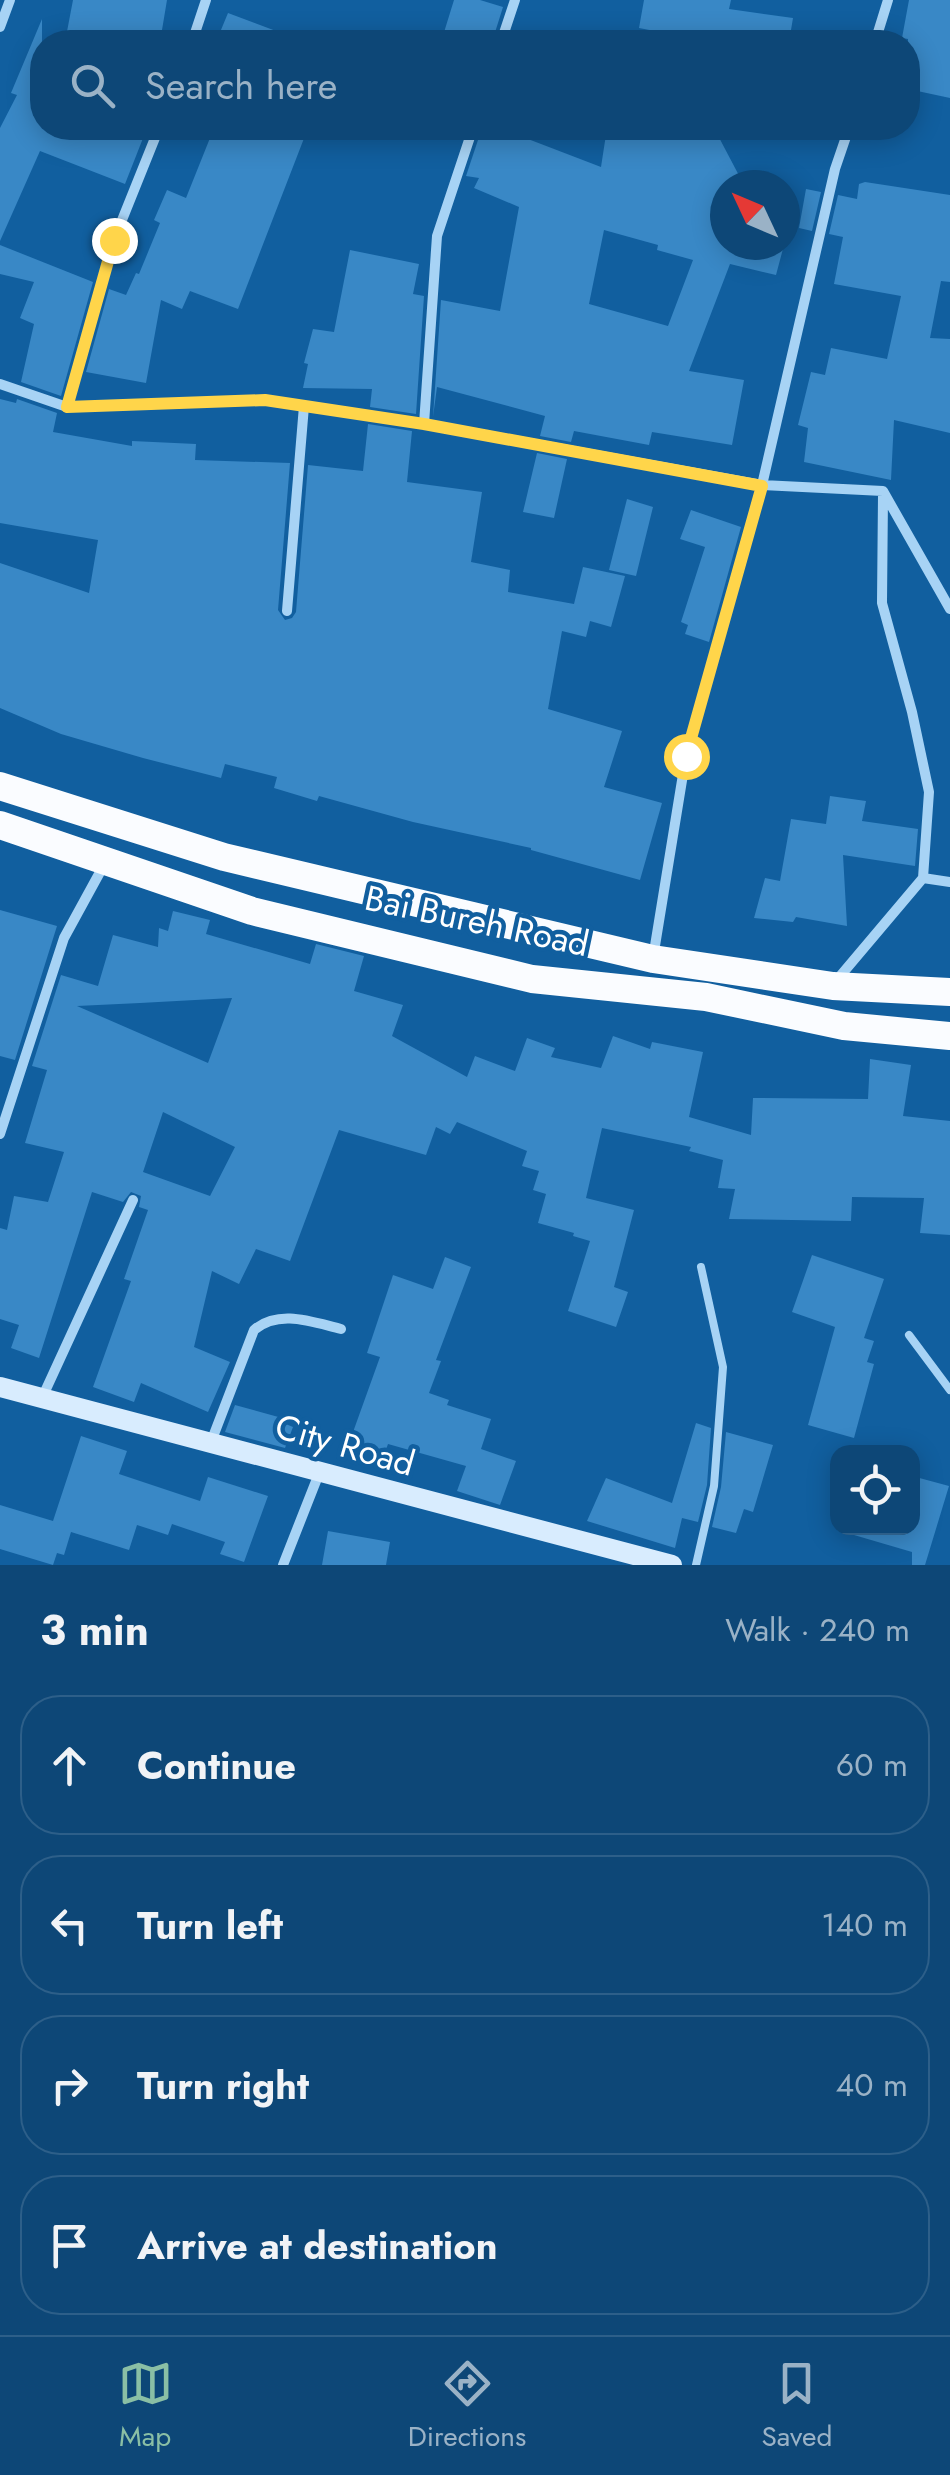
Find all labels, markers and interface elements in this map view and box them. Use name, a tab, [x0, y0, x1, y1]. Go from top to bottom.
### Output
search box	[30, 30, 920, 140]
icon: search	[65, 58, 120, 113]
text: Search here	[145, 58, 337, 113]
north arrow	[710, 170, 800, 260]
route end	[92, 218, 138, 264]
route start	[664, 734, 710, 780]
street label: Bai Bureh Road	[360, 873, 594, 969]
street label: City Road	[269, 1401, 421, 1489]
map controls	[830, 1445, 920, 1535]
button: locate	[830, 1445, 920, 1535]
text: 3 min	[40, 1600, 149, 1661]
text: Walk · 240 m	[725, 1607, 910, 1653]
icon: ahead	[42, 1738, 97, 1793]
text: Continue	[137, 1738, 296, 1793]
text: 60 m	[836, 1742, 908, 1788]
icon: left	[42, 1898, 97, 1953]
text: Turn left	[137, 1898, 283, 1953]
text: 140 m	[821, 1902, 908, 1948]
icon: right	[42, 2058, 97, 2113]
text: Turn right	[137, 2058, 309, 2113]
text: 40 m	[836, 2062, 908, 2108]
icon: arrive	[42, 2218, 97, 2273]
text: Arrive at destination	[137, 2218, 498, 2273]
tab: Map	[118, 2356, 173, 2457]
tab: Directions	[408, 2356, 526, 2457]
tab: Saved	[761, 2356, 832, 2457]

